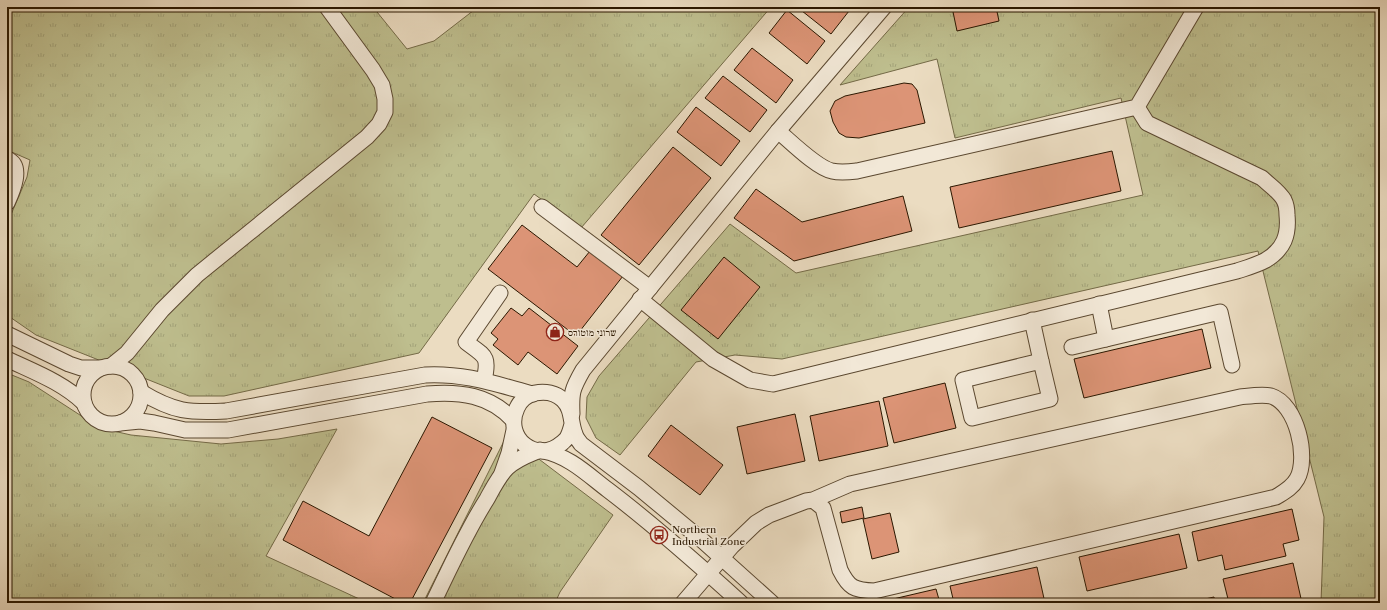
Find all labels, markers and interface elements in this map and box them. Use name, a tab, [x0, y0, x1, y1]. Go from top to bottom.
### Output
shop icon: שרוני מוטורס	[545, 322, 565, 342]
place label: שרוני מוטורס	[568, 326, 616, 339]
place label: Northern Industrial Zone	[672, 523, 745, 548]
bus stop icon: Northern Industrial Zone	[649, 525, 669, 545]

